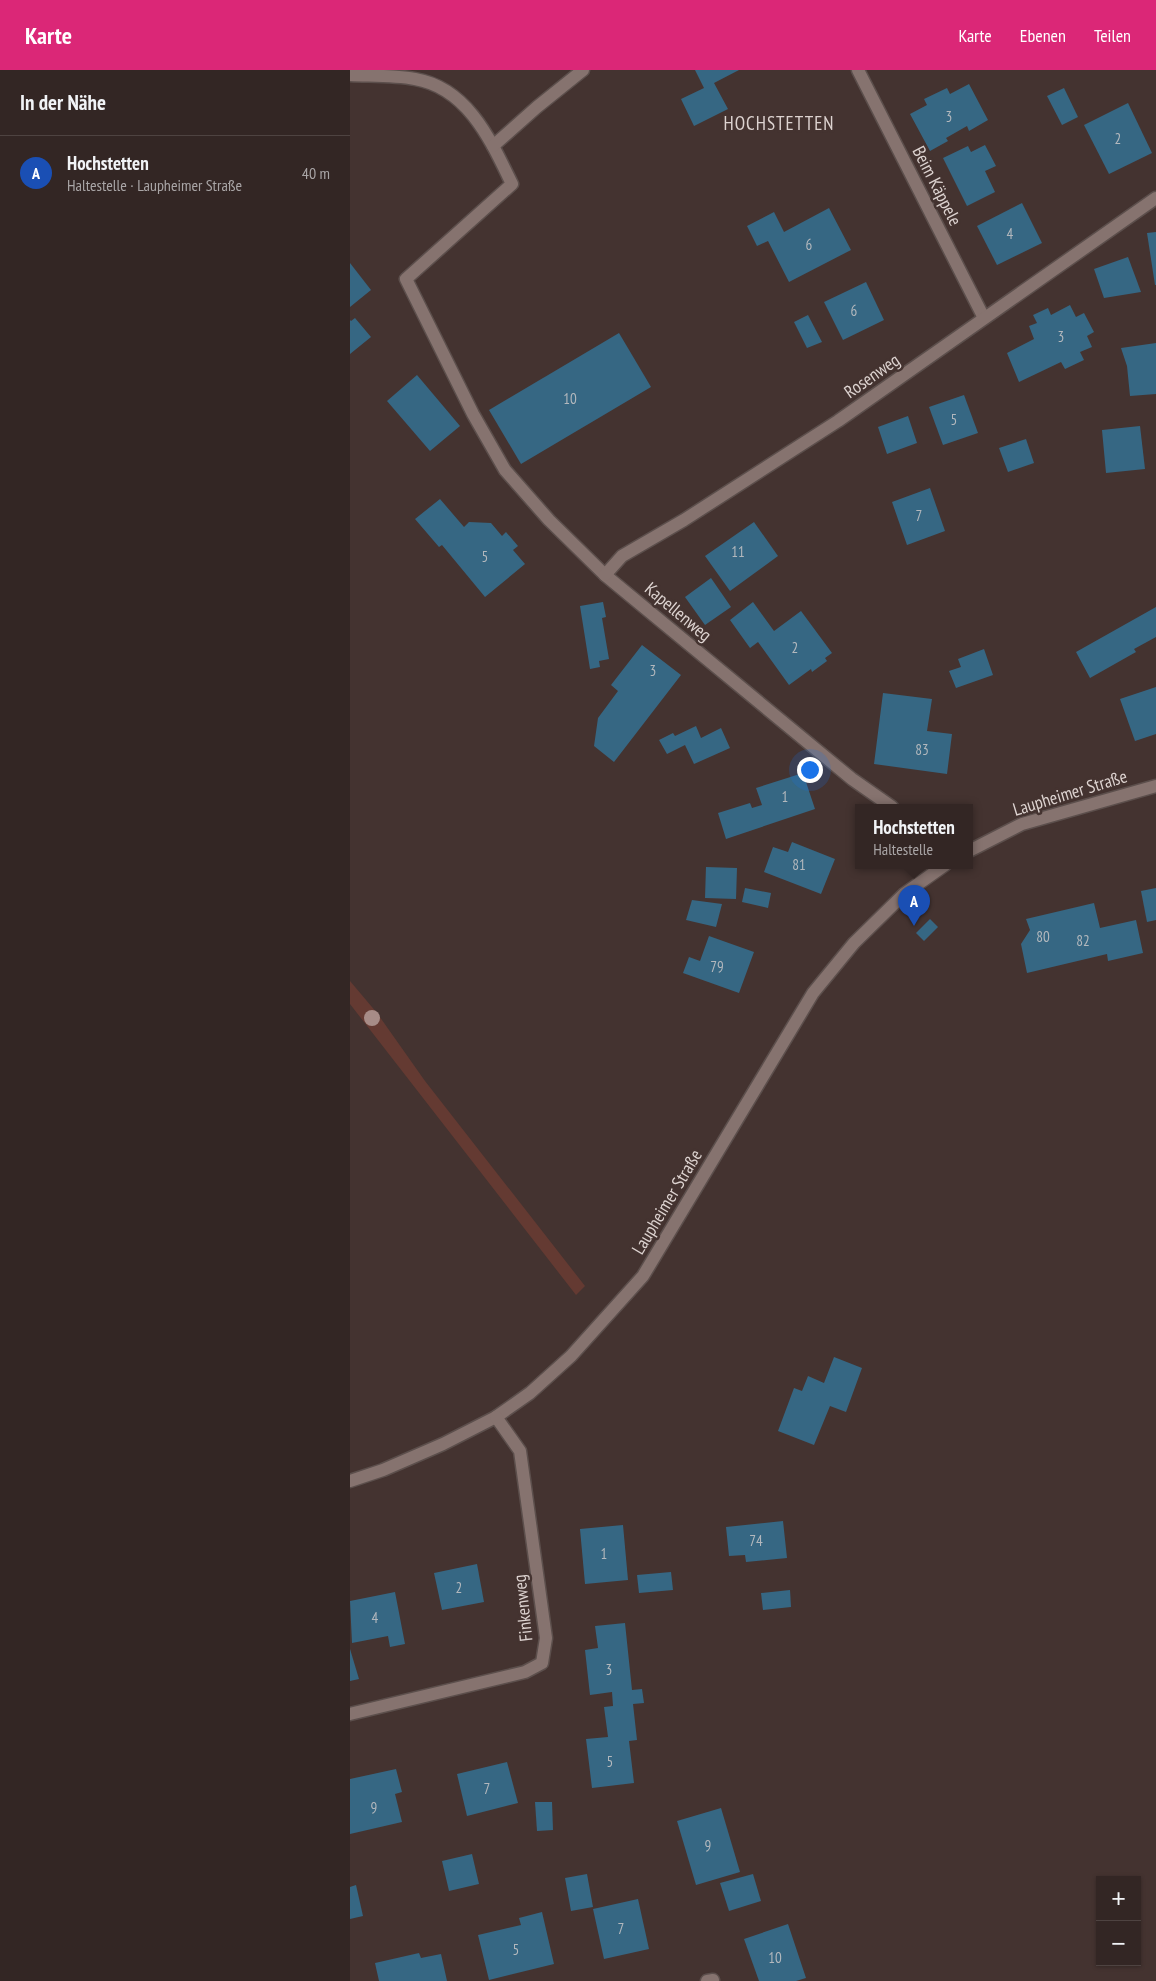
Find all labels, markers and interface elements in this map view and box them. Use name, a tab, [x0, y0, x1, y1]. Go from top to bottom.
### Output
text: Karte	[25, 20, 72, 51]
text: Karte	[958, 24, 992, 47]
text: Ebenen	[1020, 24, 1066, 47]
text: Teilen	[1094, 24, 1131, 47]
text: In der Nähe	[20, 89, 106, 116]
house number: 3	[946, 107, 952, 126]
district label: HOCHSTETTEN	[723, 111, 835, 135]
house number: 2	[1115, 129, 1121, 148]
street label: Beim Käppele	[908, 142, 967, 229]
text: Hochstetten	[67, 151, 149, 175]
text: A	[32, 163, 40, 183]
text: 40 m	[302, 163, 330, 183]
text: Haltestelle · Laupheimer Straße	[67, 175, 242, 195]
house number: 4	[1007, 224, 1014, 243]
house number: 6	[806, 235, 813, 254]
house number: 6	[851, 301, 858, 320]
house number: 3	[1058, 327, 1064, 346]
street label: Rosenweg	[839, 348, 904, 403]
house number: 10	[563, 389, 577, 408]
house number: 5	[951, 410, 957, 429]
house number: 7	[916, 506, 922, 525]
house number: 11	[731, 542, 745, 561]
house number: 5	[482, 547, 488, 566]
street label: Kapellenweg	[640, 577, 716, 646]
house number: 2	[792, 638, 798, 657]
house number: 3	[650, 661, 656, 680]
house number: 83	[915, 740, 929, 759]
your location	[797, 757, 823, 783]
street label: Laupheimer Straße	[1010, 764, 1130, 821]
house number: 1	[782, 787, 788, 806]
popup	[855, 804, 973, 869]
text: Hochstetten	[873, 815, 955, 839]
text: Haltestelle	[873, 839, 933, 859]
house number: 81	[792, 855, 806, 874]
pin: A	[898, 885, 930, 926]
house number: 80	[1036, 927, 1050, 946]
house number: 82	[1076, 931, 1090, 950]
house number: 79	[710, 957, 724, 976]
street label: Laupheimer Straße	[626, 1145, 707, 1258]
house number: 74	[749, 1531, 763, 1550]
house number: 1	[601, 1544, 607, 1563]
street label: Finkenweg	[508, 1574, 537, 1643]
house number: 2	[456, 1578, 462, 1597]
house number: 4	[372, 1608, 379, 1627]
house number: 3	[606, 1660, 612, 1679]
house number: 5	[607, 1752, 613, 1771]
house number: 7	[484, 1779, 490, 1798]
house number: 9	[371, 1798, 377, 1817]
house number: 9	[705, 1836, 711, 1855]
map controls	[1096, 1876, 1141, 1966]
button: +	[1096, 1876, 1141, 1921]
house number: 7	[618, 1919, 624, 1938]
button: −	[1096, 1921, 1141, 1966]
house number: 5	[513, 1940, 519, 1959]
house number: 10	[768, 1948, 782, 1967]

